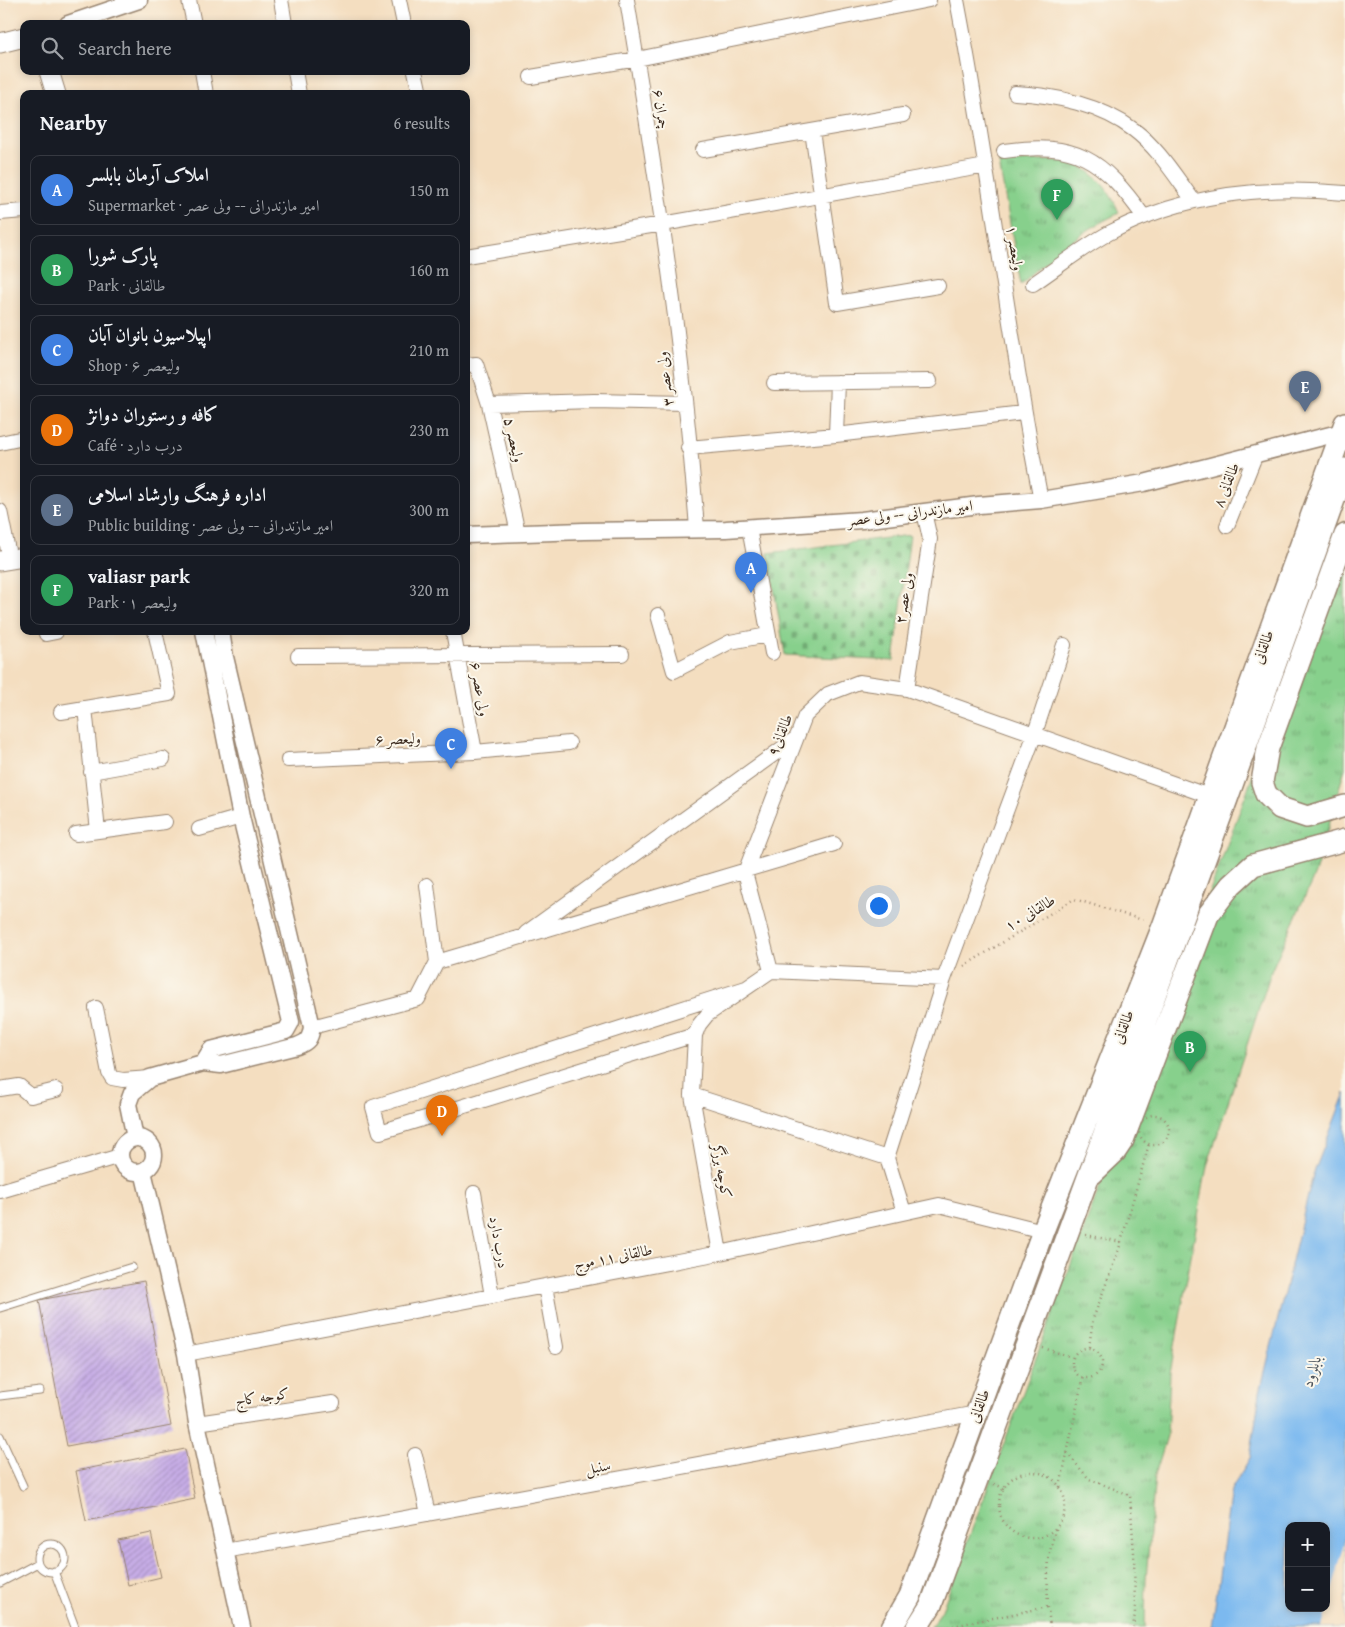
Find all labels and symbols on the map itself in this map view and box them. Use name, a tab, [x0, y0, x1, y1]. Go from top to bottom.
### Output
street label: چمران ۶	[648, 88, 675, 130]
pin: F	[1041, 179, 1073, 220]
street label: ولیعصر ۱	[1002, 224, 1029, 272]
street label: ولی عصر ۳	[651, 350, 678, 408]
pin: E	[1289, 371, 1321, 412]
street label: ولیعصر ۵	[499, 415, 530, 465]
street label: طالقانی ۸	[1207, 459, 1244, 510]
street label: امیر مازندرانی -- ولی عصر	[844, 494, 974, 531]
pin: A	[735, 552, 767, 593]
street label: ولی عصر۲	[889, 571, 918, 625]
street label: طالقانی	[1247, 627, 1278, 667]
street label: ولی عصر ۶	[465, 660, 496, 718]
street label: طالقانی۹	[762, 711, 797, 759]
street label: ولیعصر ۶	[375, 727, 421, 750]
pin: C	[435, 728, 467, 769]
street label: طالقانی ۱۰	[1001, 889, 1059, 936]
your location	[866, 893, 892, 919]
street label: طالقانی	[1107, 1007, 1139, 1047]
pin: B	[1174, 1031, 1206, 1072]
pin: D	[426, 1095, 458, 1136]
street label: کوچه برزگر	[706, 1140, 738, 1200]
street label: درب دارد	[485, 1214, 514, 1270]
street label: طالقانی ۱۱ موج	[572, 1239, 655, 1277]
water label: بابلرود	[1295, 1352, 1327, 1390]
street label: کوجه کاج	[233, 1382, 291, 1414]
street label: طالقانی	[963, 1386, 994, 1426]
street label: سنبل	[584, 1454, 612, 1480]

